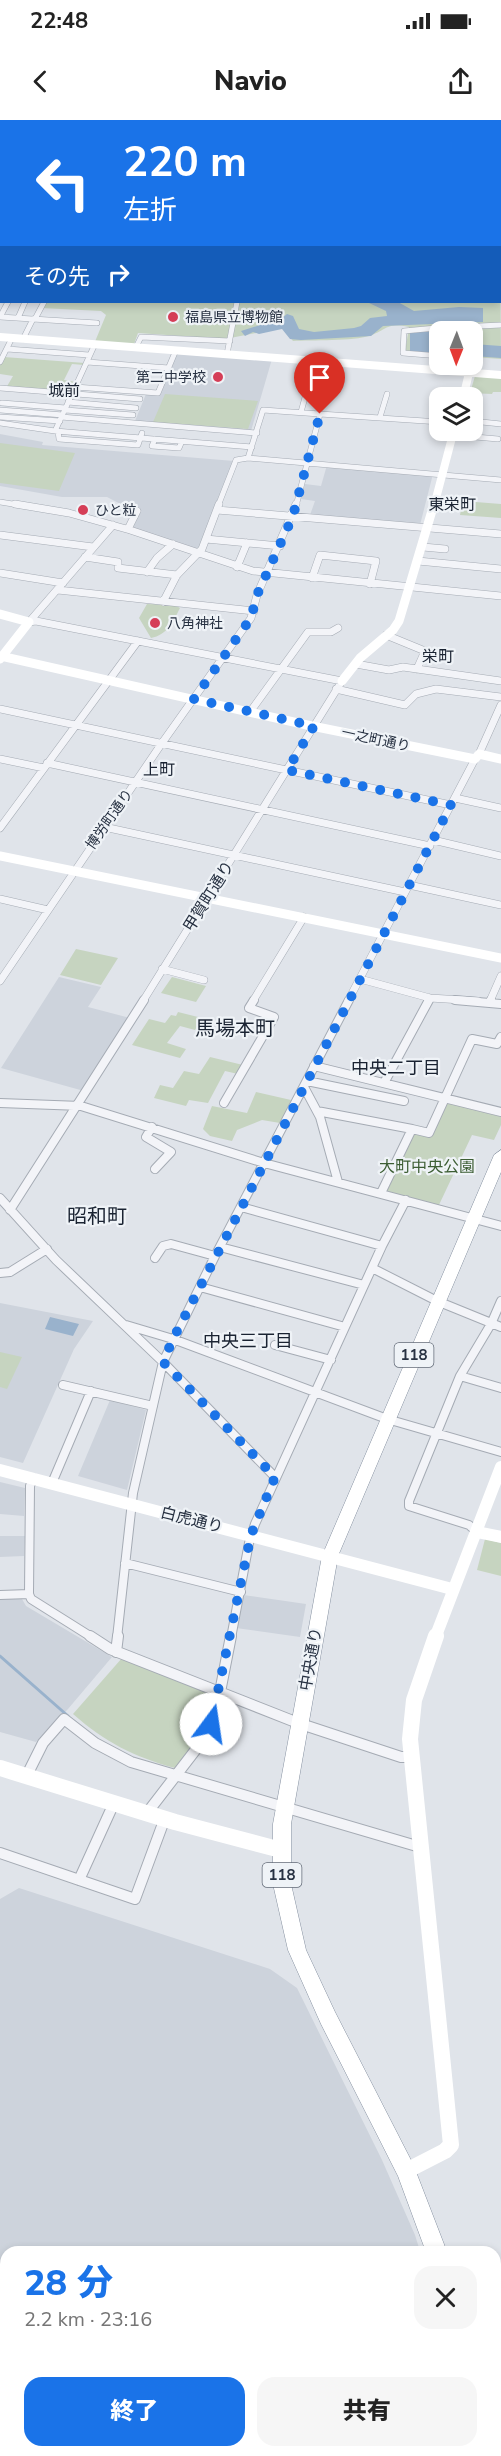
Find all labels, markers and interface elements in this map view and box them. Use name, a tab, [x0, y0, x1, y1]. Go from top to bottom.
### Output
text: 22:48	[30, 6, 88, 36]
text: Navio	[214, 63, 287, 100]
icon: back	[24, 65, 57, 98]
icon: share	[444, 65, 477, 98]
text: 220 m	[123, 134, 247, 191]
icon: left	[24, 144, 102, 222]
text: 左折	[123, 192, 177, 229]
icon: right	[102, 258, 135, 291]
text: その先	[24, 262, 90, 292]
place label: 福島県立博物館	[185, 308, 283, 327]
marker: 福島県立博物館	[166, 310, 180, 324]
north arrow	[429, 321, 483, 375]
map controls	[429, 321, 483, 441]
pin	[294, 352, 345, 414]
icon: arrive	[303, 361, 336, 394]
place label: 第二中学校	[136, 368, 206, 387]
marker: 第二中学校	[211, 370, 225, 384]
district label: 城前	[48, 380, 80, 402]
button: layers	[429, 387, 483, 441]
district label: 東栄町	[428, 494, 476, 516]
place label: ひと粒	[95, 501, 137, 520]
marker: ひと粒	[76, 503, 90, 517]
place label: 八角神社	[167, 614, 223, 633]
marker: 八角神社	[148, 616, 162, 630]
district label: 栄町	[422, 646, 454, 668]
street label: 一之町通り	[340, 723, 412, 756]
district label: 上町	[143, 759, 175, 781]
street label: 博労町通り	[82, 785, 137, 853]
street label: 甲賀町通り	[178, 857, 239, 936]
district label: 馬場本町	[195, 1015, 275, 1042]
district label: 中央二丁目	[351, 1056, 441, 1080]
park label: 大町中央公園	[379, 1156, 475, 1178]
district label: 昭和町	[67, 1203, 127, 1230]
district label: 中央三丁目	[203, 1329, 293, 1353]
road number: 118	[394, 1343, 434, 1367]
street label: 白虎通り	[158, 1502, 225, 1538]
street label: 中央通り	[295, 1626, 327, 1693]
position arrow	[179, 1692, 243, 1756]
road number: 118	[262, 1863, 302, 1887]
text: 28 分	[24, 2259, 113, 2308]
button: close	[414, 2266, 477, 2329]
text: 2.2 km · 23:16	[24, 2306, 152, 2333]
button: 終了	[24, 2377, 245, 2446]
button: 共有	[257, 2377, 477, 2446]

